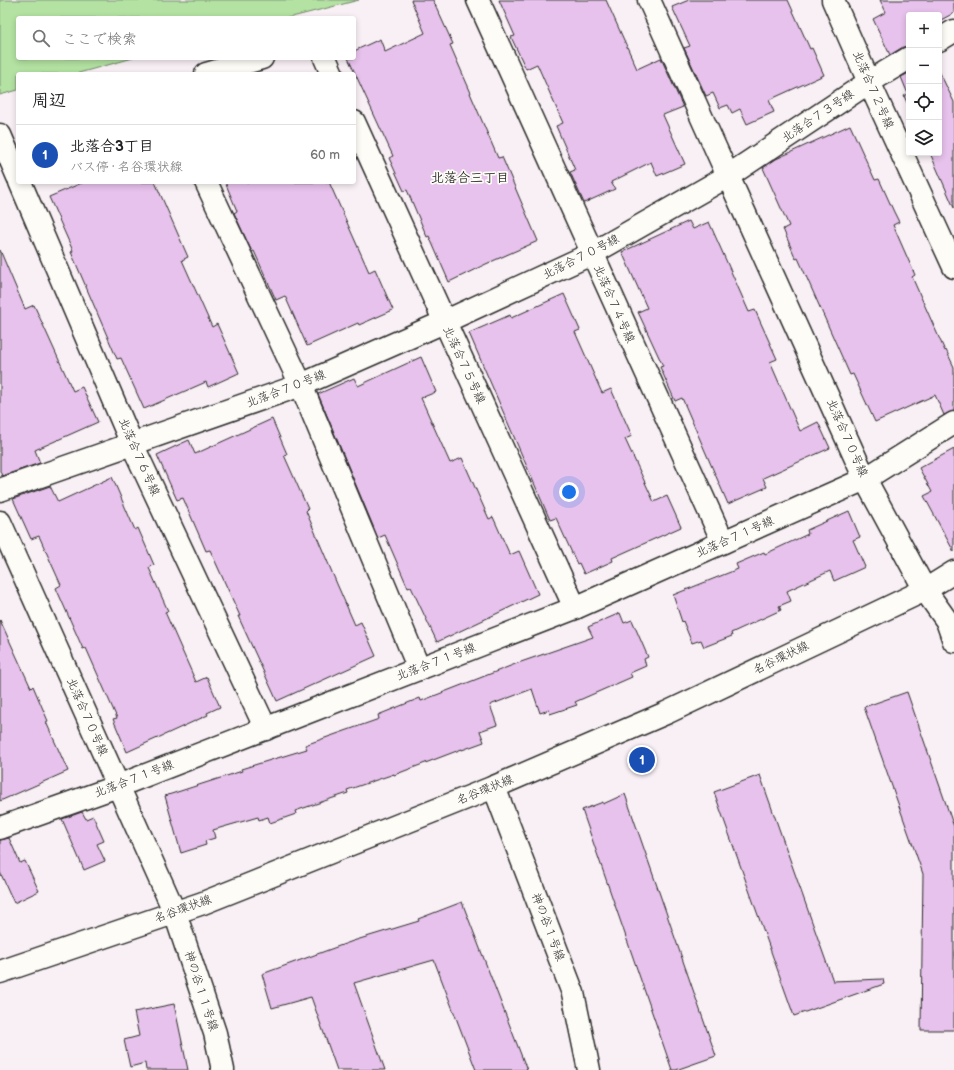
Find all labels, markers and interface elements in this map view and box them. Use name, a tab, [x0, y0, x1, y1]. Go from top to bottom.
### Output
map controls	[906, 12, 942, 156]
button: +	[906, 12, 942, 48]
search box	[16, 16, 356, 60]
icon: search	[30, 27, 52, 49]
text: ここで検索	[62, 30, 137, 49]
button: −	[906, 48, 942, 84]
street label: 北落合７２号線	[849, 49, 897, 131]
button: locate	[906, 84, 942, 120]
street label: 北落合７３号線	[779, 86, 857, 146]
text: 周辺	[32, 91, 66, 111]
button: layers	[906, 120, 942, 156]
text: 北落合3丁目	[70, 137, 154, 156]
text: 1	[42, 147, 48, 163]
text: 60 m	[310, 147, 340, 163]
text: バス停 · 名谷環状線	[70, 159, 182, 175]
district label: 北落合三丁目	[431, 170, 509, 186]
street label: 北落合７０号線	[540, 231, 622, 283]
street label: 北落合７４号線	[590, 263, 638, 345]
street label: 北落合７５号線	[439, 324, 489, 406]
street label: 北落合７０号線	[244, 367, 328, 411]
street label: 北落合７０号線	[823, 397, 871, 479]
street label: 北落合７６号線	[115, 416, 163, 498]
your location	[559, 482, 579, 502]
street label: 北落合７１号線	[694, 513, 776, 561]
street label: 名谷環状線	[751, 638, 811, 678]
street label: 北落合７１号線	[394, 640, 478, 684]
street label: 北落合７０号線	[63, 676, 111, 758]
pin: 1	[629, 745, 655, 775]
street label: 北落合７１号線	[92, 757, 176, 801]
street label: 名谷環状線	[454, 772, 516, 808]
street label: 神の谷１号線	[528, 891, 568, 963]
street label: 名谷環状線	[152, 892, 214, 926]
street label: 神の谷１１号線	[181, 949, 221, 1033]

